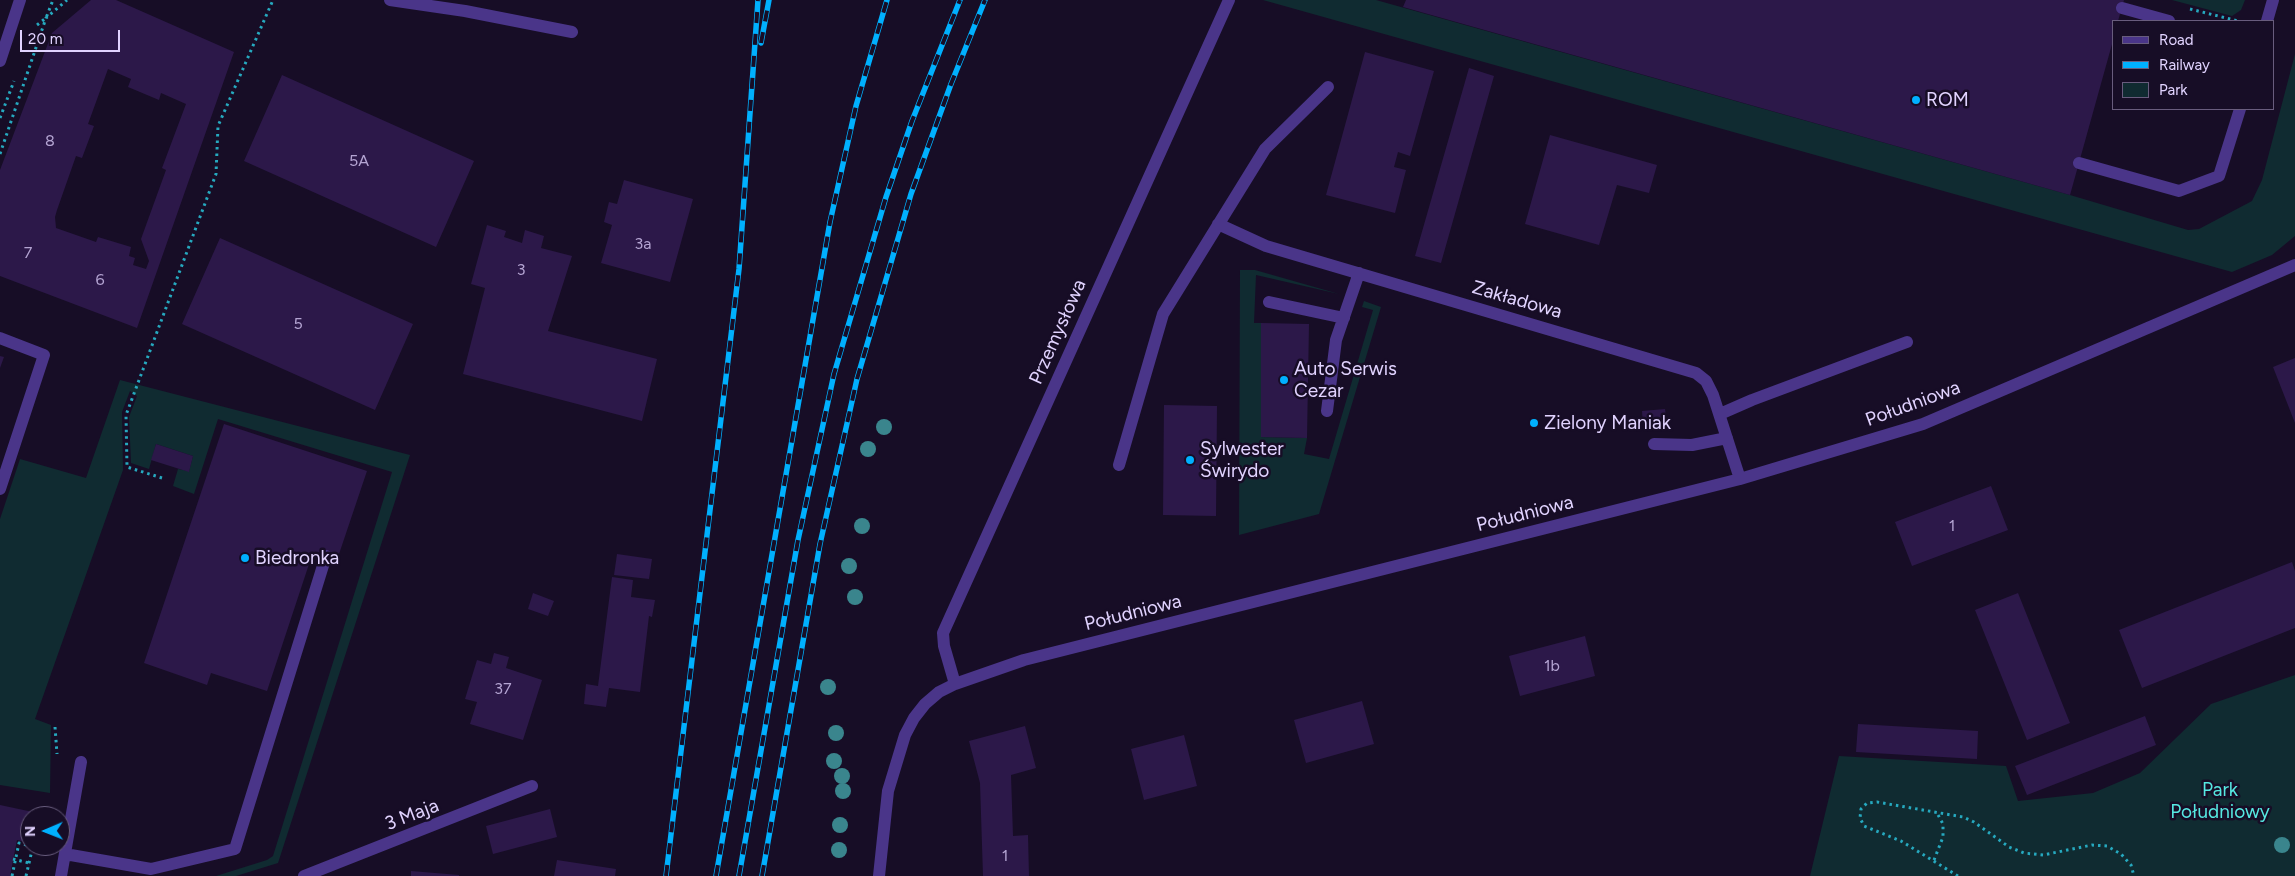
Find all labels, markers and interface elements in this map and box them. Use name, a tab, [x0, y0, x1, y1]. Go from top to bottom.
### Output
scale bar	[22, 20, 122, 52]
legend	[2112, 20, 2275, 110]
text: 20 m	[28, 30, 62, 48]
text: Road	[2159, 31, 2194, 49]
text: Railway	[2159, 56, 2210, 74]
text: Park	[2159, 81, 2188, 99]
place label: ROM	[1926, 89, 1969, 111]
marker: ROM	[1910, 94, 1922, 106]
house number: 8	[45, 131, 55, 151]
house number: 5A	[349, 151, 369, 171]
house number: 3a	[635, 234, 651, 254]
house number: 7	[24, 243, 32, 263]
house number: 3	[517, 260, 525, 280]
house number: 6	[95, 270, 105, 290]
street label: Przemysłowa	[1025, 276, 1091, 388]
street label: Zakładowa	[1469, 276, 1565, 324]
house number: 5	[293, 314, 303, 334]
place label: Auto Serwis Cezar	[1294, 358, 1397, 402]
marker: Auto Serwis Cezar	[1278, 374, 1290, 386]
street label: Południowa	[1863, 376, 1963, 432]
place label: Zielony Maniak	[1544, 412, 1671, 434]
marker: Zielony Maniak	[1528, 417, 1540, 429]
place label: Sylwester Świrydo	[1200, 438, 1284, 482]
marker: Sylwester Świrydo	[1184, 454, 1196, 466]
street label: Południowa	[1474, 491, 1576, 537]
house number: 1	[1949, 516, 1955, 536]
place label: Biedronka	[255, 547, 339, 569]
marker: Biedronka	[239, 552, 251, 564]
street label: Południowa	[1082, 590, 1184, 636]
house number: 1b	[1544, 656, 1560, 676]
house number: 37	[494, 679, 512, 699]
park label: Park Południowy	[2170, 779, 2270, 823]
street label: 3 Maja	[382, 794, 442, 836]
north arrow	[20, 806, 70, 856]
text: N	[22, 826, 39, 837]
house number: 1	[1002, 846, 1008, 866]

